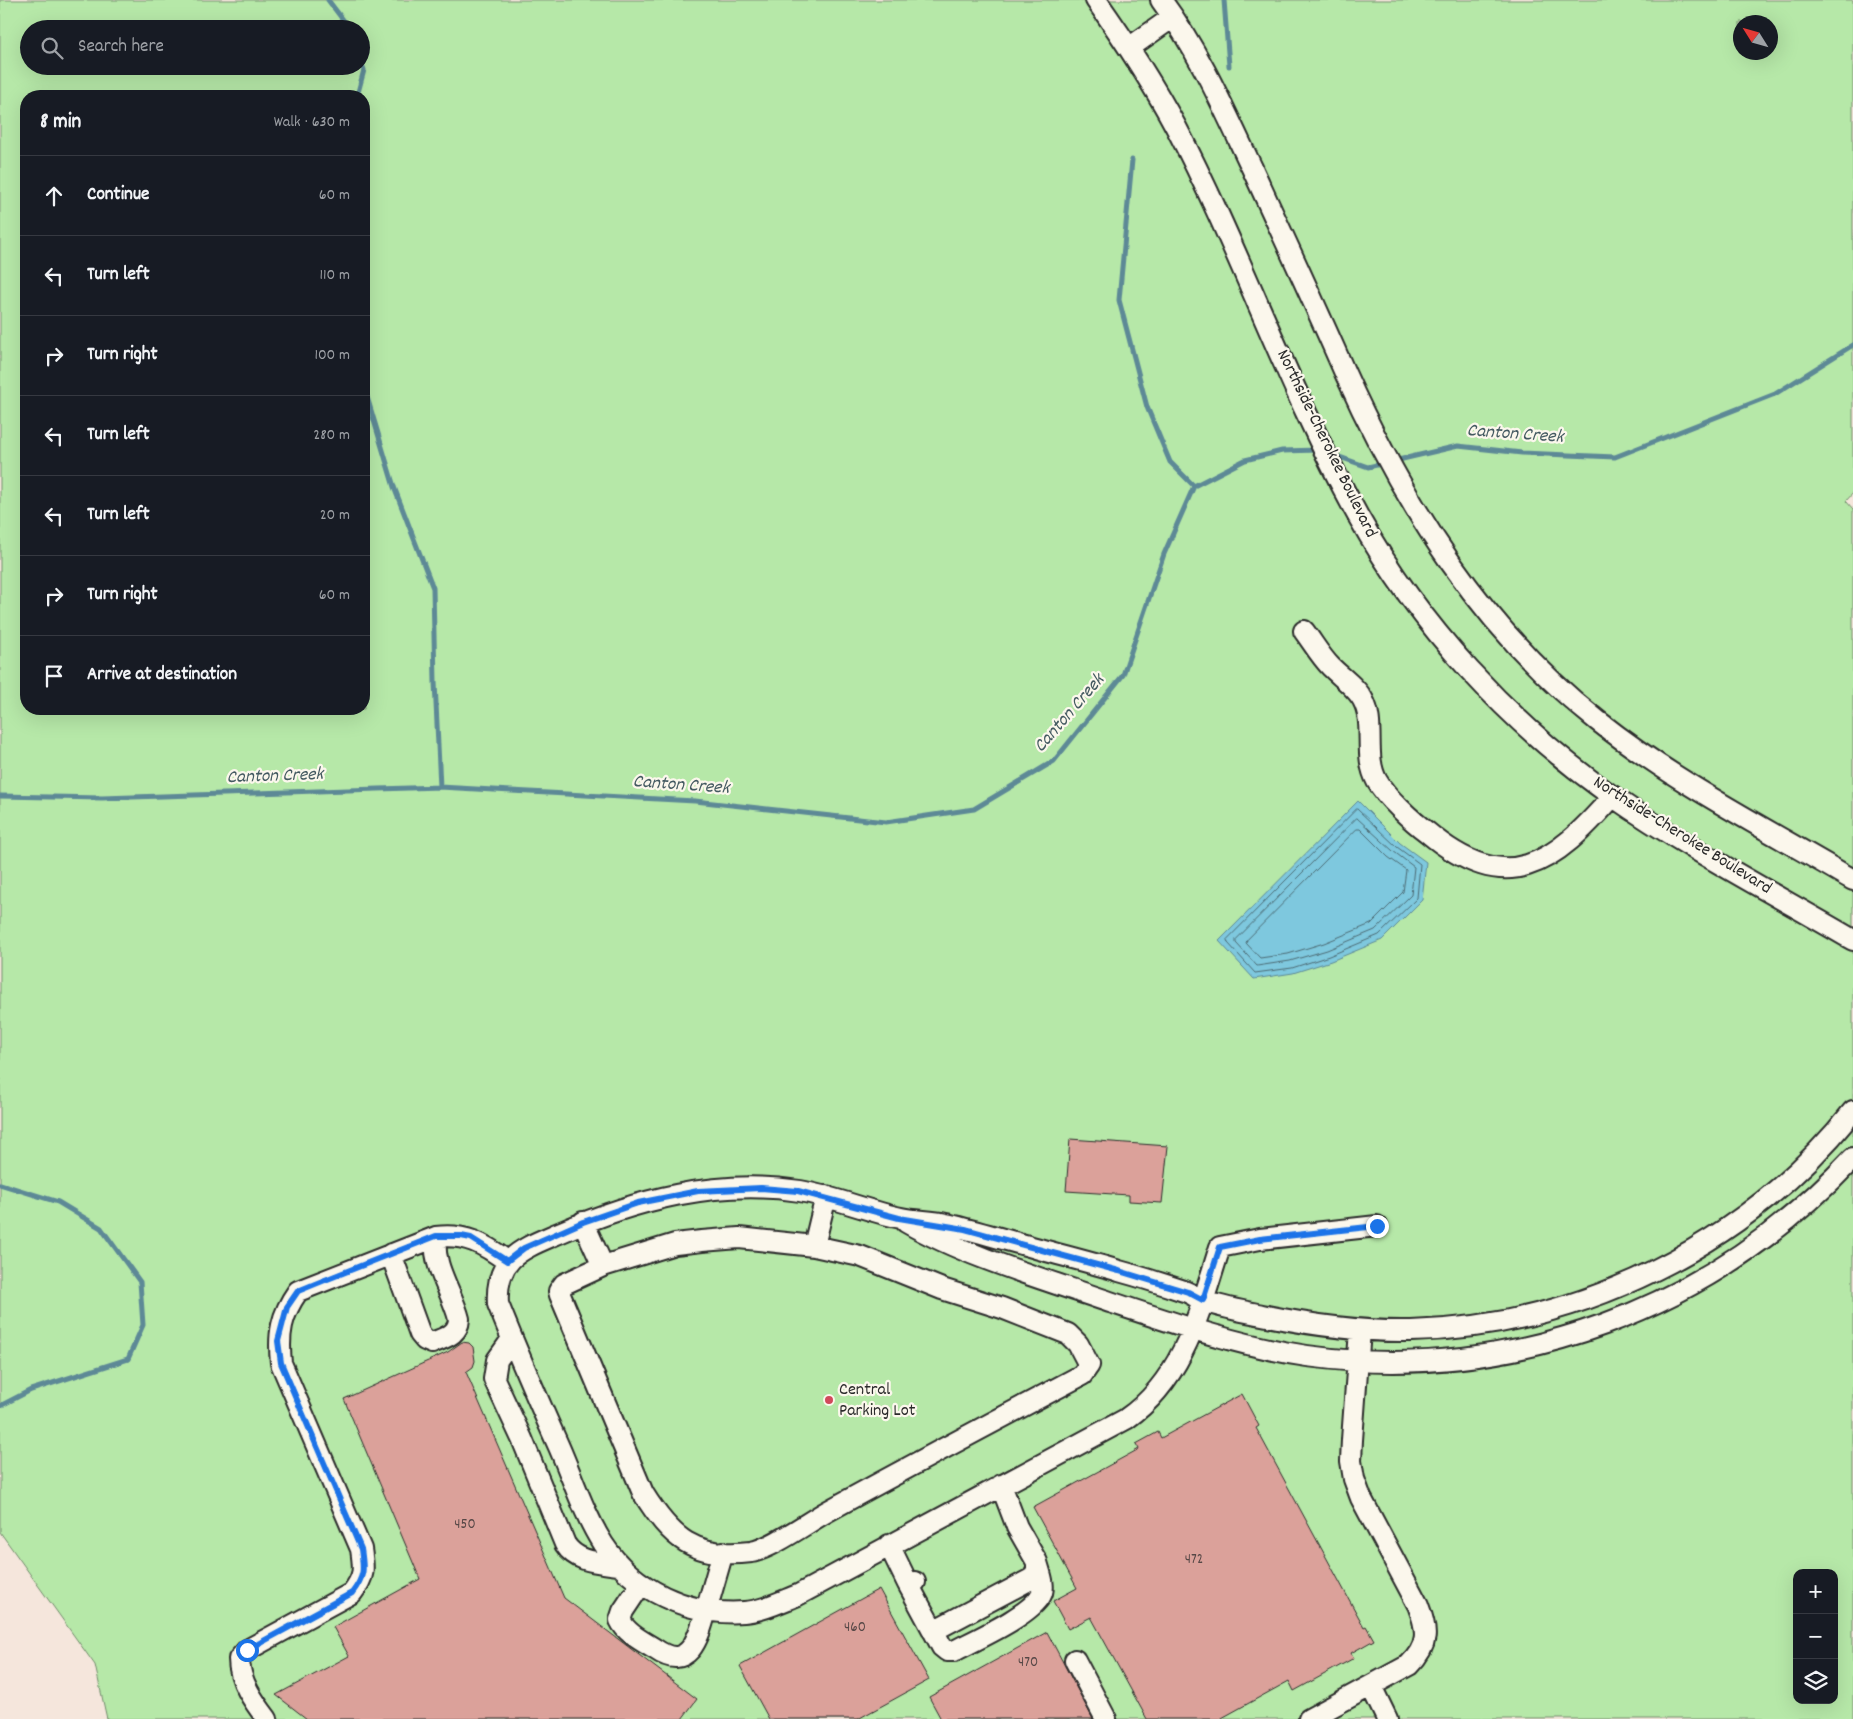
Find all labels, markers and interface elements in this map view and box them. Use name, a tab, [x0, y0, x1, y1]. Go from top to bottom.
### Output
north arrow	[1733, 15, 1778, 60]
search box	[20, 20, 370, 75]
icon: search	[38, 34, 66, 62]
text: Search here	[78, 34, 164, 61]
text: 8 min	[40, 108, 81, 138]
text: Walk · 630 m	[274, 111, 350, 134]
icon: ahead	[40, 182, 68, 210]
text: Continue	[87, 182, 149, 209]
text: 60 m	[319, 184, 350, 207]
icon: left	[40, 262, 68, 290]
text: Turn left	[87, 262, 150, 289]
text: 110 m	[320, 264, 350, 287]
icon: right	[40, 342, 68, 370]
text: Turn right	[87, 342, 158, 369]
text: 100 m	[314, 344, 350, 367]
street label: Northside-Cherokee Boulevard	[1269, 346, 1383, 542]
water label: Canton Creek	[1466, 418, 1566, 452]
icon: left	[40, 422, 68, 450]
text: Turn left	[87, 422, 150, 449]
text: 280 m	[313, 424, 350, 447]
icon: left	[40, 502, 68, 530]
text: Turn left	[87, 502, 150, 529]
text: 20 m	[320, 504, 350, 527]
icon: right	[40, 582, 68, 610]
text: Turn right	[87, 582, 158, 609]
text: 60 m	[319, 584, 350, 607]
icon: arrive	[40, 662, 68, 690]
text: Arrive at destination	[87, 662, 237, 689]
water label: Canton Creek	[1028, 667, 1113, 759]
water label: Canton Creek	[226, 762, 326, 792]
water label: Canton Creek	[632, 769, 732, 803]
street label: Northside-Cherokee Boulevard	[1588, 771, 1776, 901]
route end	[1366, 1215, 1389, 1238]
place label: Central Parking Lot	[839, 1378, 916, 1424]
marker: Central Parking Lot	[823, 1394, 835, 1406]
house number: 450	[454, 1514, 476, 1536]
house number: 472	[1185, 1549, 1203, 1571]
map controls	[1793, 1569, 1838, 1704]
button: +	[1793, 1569, 1838, 1614]
button: −	[1793, 1614, 1838, 1659]
house number: 460	[844, 1617, 866, 1639]
route start	[236, 1639, 259, 1662]
house number: 470	[1018, 1652, 1038, 1674]
button: layers	[1793, 1659, 1838, 1704]

